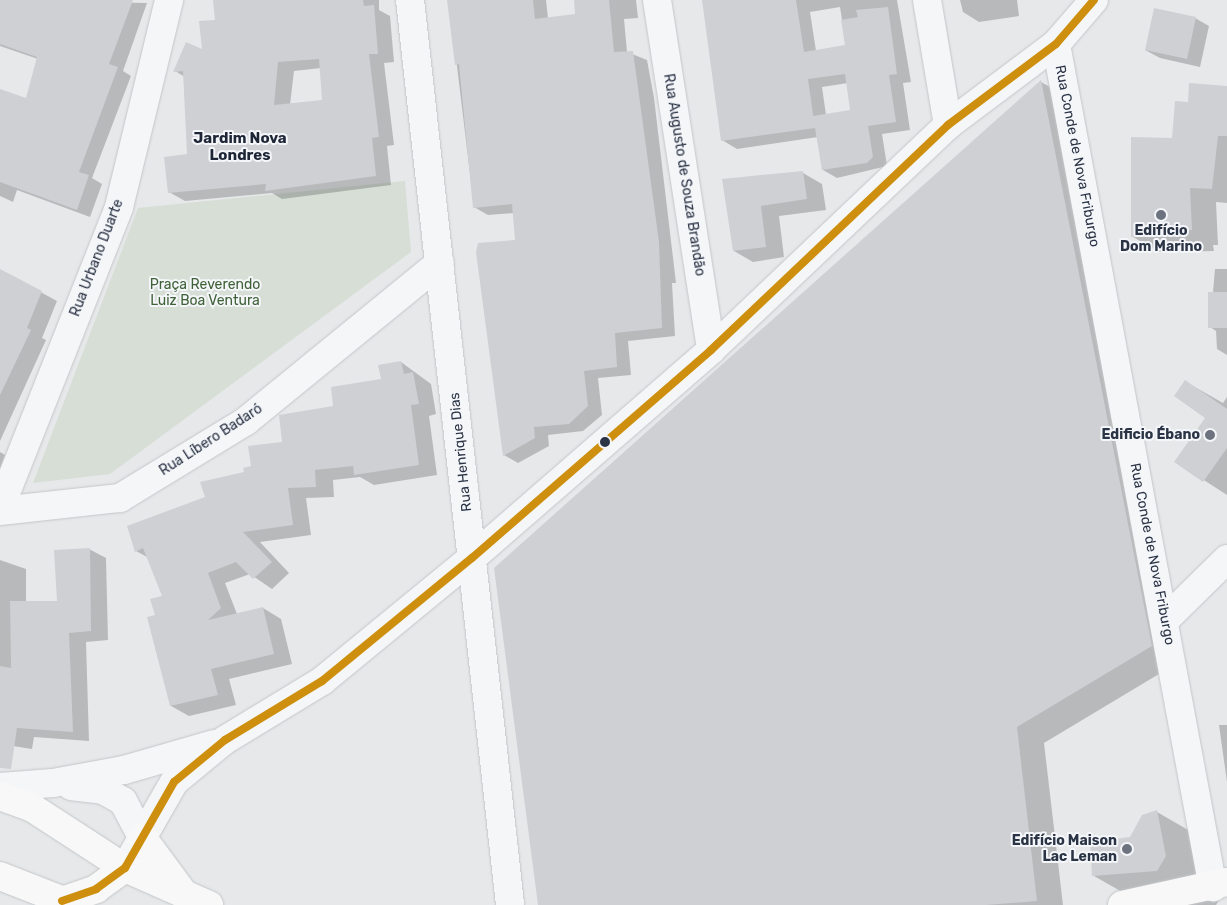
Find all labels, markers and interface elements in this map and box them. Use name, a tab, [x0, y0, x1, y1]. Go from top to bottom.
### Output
street label: Rua Conde de Nova Friburgo	[1051, 64, 1103, 248]
street label: Rua Augusto de Souza Brandão	[660, 72, 708, 278]
district label: Jardim Nova Londres	[193, 129, 287, 164]
street label: Rua Urbano Duarte	[67, 197, 127, 319]
marker: Edifício Dom Marino	[1155, 209, 1167, 221]
place label: Edifício Dom Marino	[1120, 223, 1202, 256]
park label: Praça Reverendo Luiz Boa Ventura	[150, 277, 260, 310]
street label: Rua Henrique Dias	[446, 392, 476, 512]
street label: Rua Líbero Badaró	[156, 400, 266, 480]
place label: Edificio Ébano	[1101, 427, 1200, 443]
marker: Edificio Ébano	[1204, 429, 1216, 441]
unlabelled marker	[600, 437, 610, 447]
street label: Rua Conde de Nova Friburgo	[1126, 462, 1178, 646]
place label: Edifício Maison Lac Leman	[1012, 833, 1117, 866]
marker: Edifício Maison Lac Leman	[1121, 843, 1133, 855]

